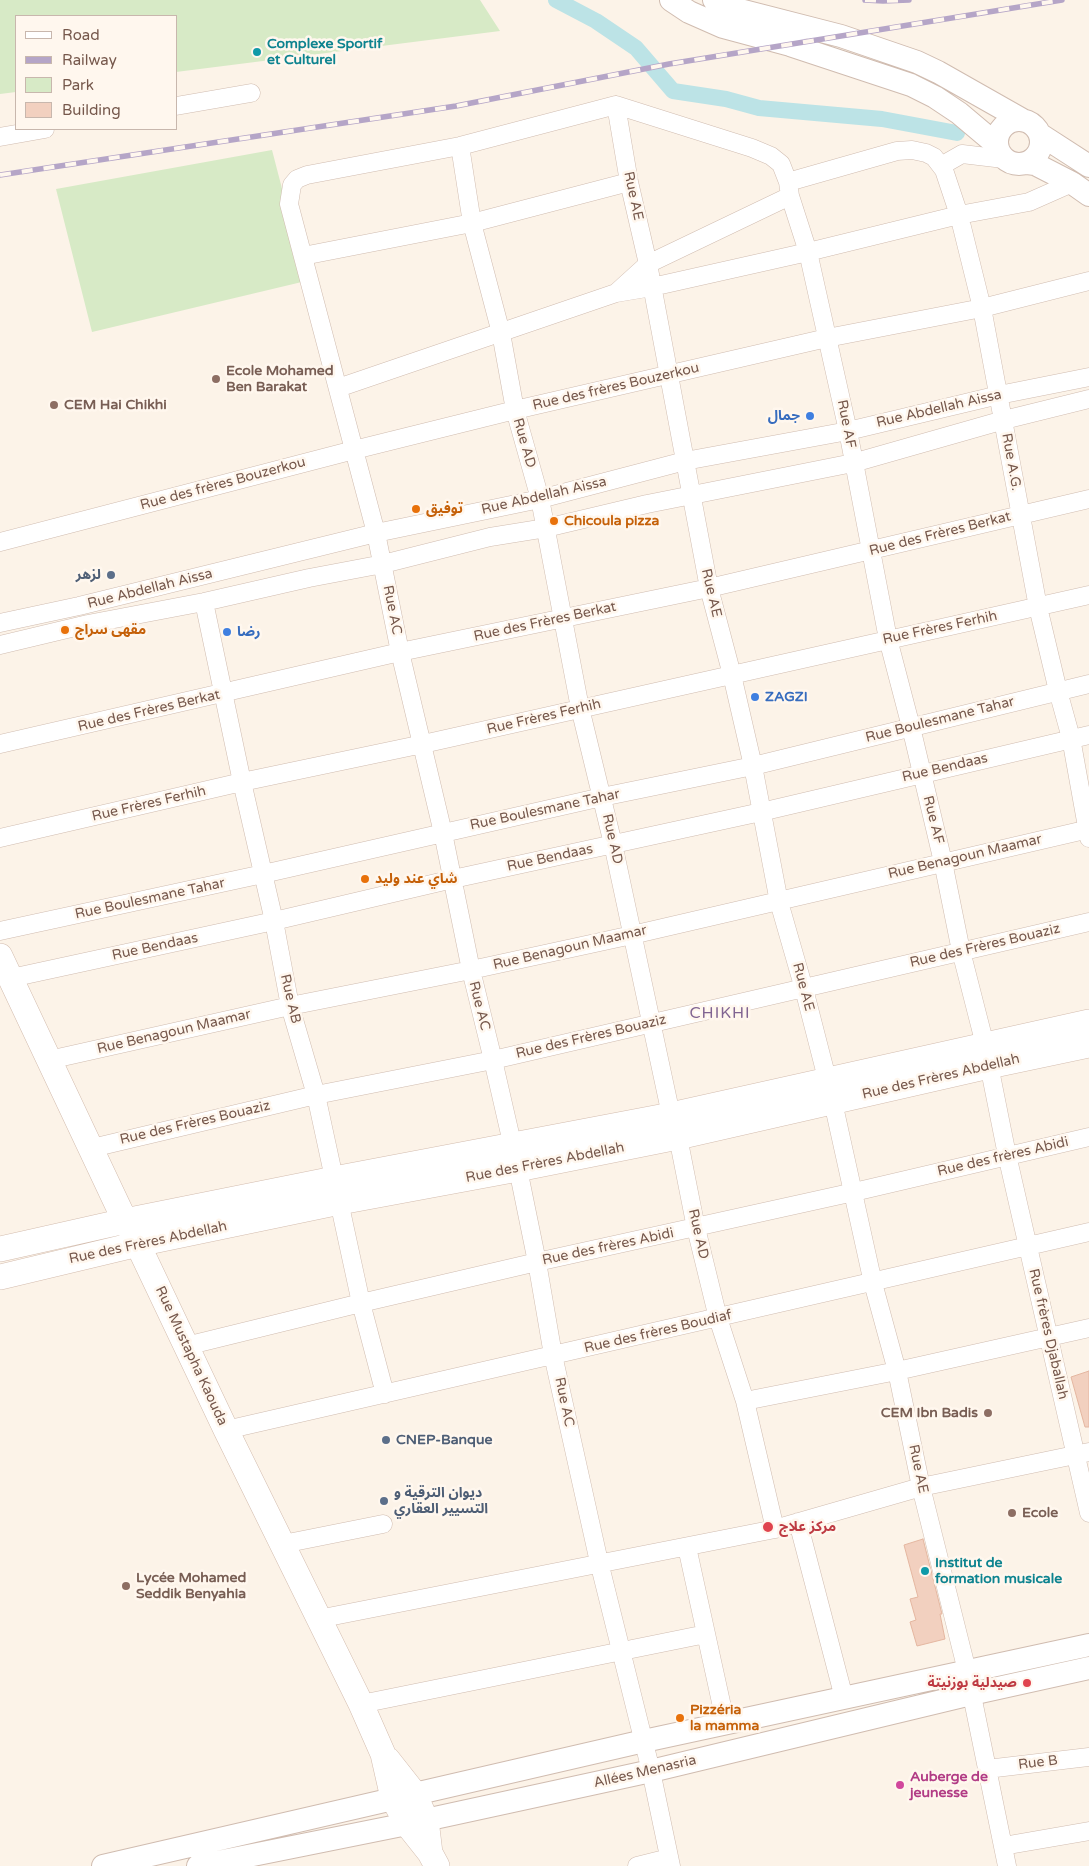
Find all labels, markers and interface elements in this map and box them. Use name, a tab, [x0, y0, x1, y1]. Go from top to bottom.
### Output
legend	[15, 15, 178, 130]
text: Road	[62, 26, 100, 44]
place label: Complexe Sportif et Culturel	[267, 36, 382, 68]
marker: Complexe Sportif et Culturel	[251, 46, 263, 58]
text: Railway	[62, 51, 117, 69]
text: Park	[62, 76, 94, 94]
text: Building	[62, 101, 121, 119]
street label: Rue AE	[620, 170, 646, 222]
street label: Rue des frères Bouzerkou	[531, 360, 701, 414]
place label: Ecole Mohamed Ben Barakat	[226, 363, 334, 396]
marker: Ecole Mohamed Ben Barakat	[210, 373, 222, 385]
street label: Rue Abdellah Aissa	[875, 386, 1003, 432]
place label: CEM Hai Chikhi	[64, 397, 167, 413]
street label: Rue AF	[833, 398, 859, 450]
marker: CEM Hai Chikhi	[48, 399, 60, 411]
place label: جمال	[768, 408, 800, 424]
marker: جمال	[804, 410, 816, 422]
street label: Rue AD	[509, 416, 539, 470]
street label: Rue A.G.	[998, 432, 1024, 492]
street label: Rue des frères Bouzerkou	[138, 454, 308, 514]
street label: Rue Abdellah Aissa	[480, 473, 608, 519]
place label: توفيق	[426, 501, 463, 517]
marker: توفيق	[410, 503, 422, 515]
street label: Rue des Frères Berkat	[867, 508, 1013, 560]
place label: Chicoula pizza	[564, 513, 659, 529]
marker: Chicoula pizza	[548, 515, 560, 527]
street label: Rue Abdellah Aissa	[86, 565, 214, 613]
place label: لزهر	[76, 567, 101, 583]
street label: Rue AE	[697, 567, 725, 619]
marker: لزهر	[105, 569, 117, 581]
street label: Rue AC	[379, 584, 405, 636]
street label: Rue des Frères Berkat	[472, 599, 618, 645]
street label: Rue Frères Ferhih	[881, 608, 999, 648]
place label: مقهى سراج	[75, 622, 146, 638]
marker: مقهى سراج	[59, 624, 71, 636]
place label: رضا	[237, 624, 260, 640]
marker: رضا	[221, 626, 233, 638]
street label: Rue des Frères Berkat	[76, 686, 222, 736]
place label: ZAGZI	[765, 689, 808, 705]
marker: ZAGZI	[749, 691, 761, 703]
street label: Rue Boulesmane Tahar	[864, 693, 1016, 747]
street label: Rue Frères Ferhih	[485, 696, 603, 738]
street label: Rue Bendaas	[901, 750, 989, 786]
street label: Rue Frères Ferhih	[90, 783, 208, 825]
street label: Rue Boulesmane Tahar	[469, 786, 621, 834]
street label: Rue AF	[919, 794, 947, 846]
street label: Rue AD	[598, 812, 626, 866]
street label: Rue Benagoun Maamar	[886, 831, 1044, 883]
street label: Rue Bendaas	[505, 841, 595, 875]
place label: شاي عند وليد	[375, 871, 458, 887]
marker: شاي عند وليد	[359, 873, 371, 885]
street label: Rue Boulesmane Tahar	[74, 875, 226, 923]
street label: Rue des Frères Bouaziz	[908, 921, 1062, 971]
street label: Rue Benagoun Maamar	[491, 922, 649, 974]
street label: Rue Bendaas	[110, 930, 200, 964]
street label: Rue AE	[788, 961, 818, 1013]
street label: Rue AB	[276, 973, 304, 1025]
street label: Rue AC	[465, 980, 493, 1032]
district label: CHIKHI	[689, 1004, 751, 1024]
street label: Rue Benagoun Maamar	[95, 1006, 253, 1058]
street label: Rue des Frères Bouaziz	[514, 1012, 668, 1062]
street label: Rue des Frères Abdellah	[861, 1051, 1021, 1103]
street label: Rue des Frères Bouaziz	[118, 1098, 272, 1148]
street label: Rue des frères Abidi	[936, 1134, 1070, 1180]
street label: Rue des Frères Abdellah	[464, 1139, 626, 1187]
street label: Rue AD	[684, 1207, 712, 1261]
street label: Rue des Frères Abdellah	[67, 1218, 229, 1268]
street label: Rue des frères Abidi	[541, 1225, 675, 1269]
street label: Rue frères Djaballah	[1025, 1267, 1071, 1401]
street label: Rue Mustapha Kaouda	[151, 1284, 231, 1428]
street label: Rue des frères Boudiaf	[583, 1307, 733, 1357]
street label: Rue AC	[551, 1376, 577, 1428]
place label: CEM Ibn Badis	[881, 1405, 978, 1421]
marker: CEM Ibn Badis	[982, 1407, 994, 1419]
place label: CNEP-Banque	[396, 1432, 492, 1448]
marker: CNEP-Banque	[380, 1434, 392, 1446]
street label: Rue AE	[905, 1443, 931, 1495]
place label: ديوان الترقية و التسيير العقاري	[394, 1485, 488, 1518]
marker: ديوان الترقية و التسيير العقاري	[378, 1495, 390, 1507]
place label: Ecole	[1022, 1505, 1058, 1521]
marker: Ecole	[1006, 1507, 1018, 1519]
place label: مركز علاج	[779, 1519, 836, 1535]
marker: مركز علاج	[761, 1520, 775, 1534]
place label: Institut de formation musicale	[935, 1555, 1062, 1588]
marker: Institut de formation musicale	[919, 1565, 931, 1577]
place label: Lycée Mohamed Seddik Benyahia	[136, 1570, 246, 1602]
marker: Lycée Mohamed Seddik Benyahia	[120, 1580, 132, 1592]
place label: صيدلية بوزنيتة	[928, 1675, 1017, 1691]
marker: صيدلية بوزنيتة	[1021, 1677, 1033, 1689]
place label: Pizzéria la mamma	[690, 1702, 759, 1734]
marker: Pizzéria la mamma	[674, 1712, 686, 1724]
street label: Allées Menasria	[592, 1752, 698, 1792]
street label: Rue B	[1017, 1752, 1059, 1774]
place label: Auberge de jeunesse	[910, 1769, 988, 1801]
marker: Auberge de jeunesse	[894, 1779, 906, 1791]

